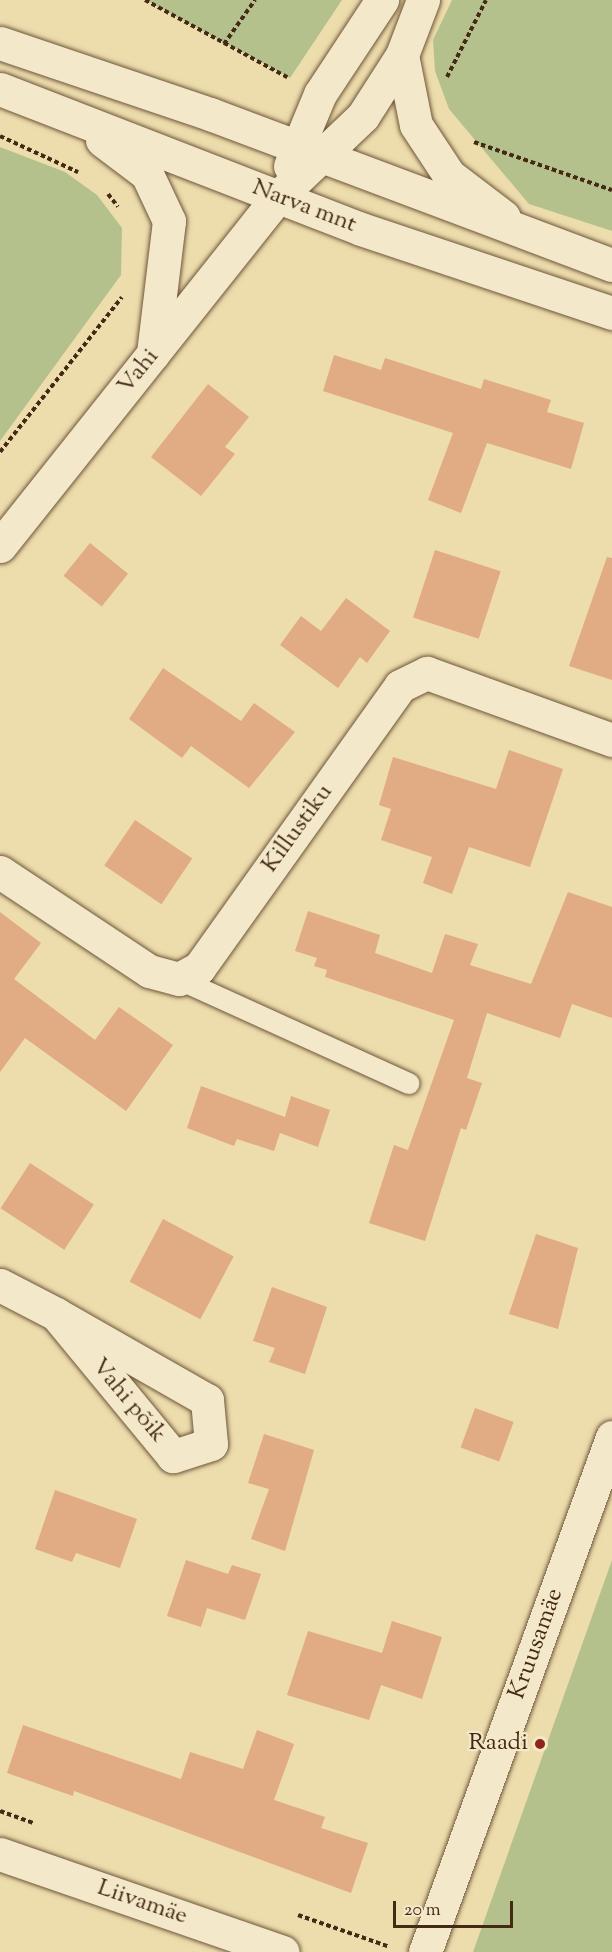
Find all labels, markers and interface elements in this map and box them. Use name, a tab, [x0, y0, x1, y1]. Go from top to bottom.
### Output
street label: Narva mnt	[248, 174, 360, 240]
street label: Vahi	[112, 344, 166, 400]
street label: Killustiku	[256, 779, 340, 879]
street label: Vahi põik	[84, 1353, 172, 1449]
street label: Kruusamäe	[504, 1585, 570, 1703]
place label: Raadi	[469, 1730, 528, 1758]
marker: Raadi	[533, 1737, 547, 1751]
street label: Liivamäe	[93, 1874, 191, 1932]
scale bar	[396, 1889, 516, 1927]
text: 20 m	[404, 1898, 441, 1924]

